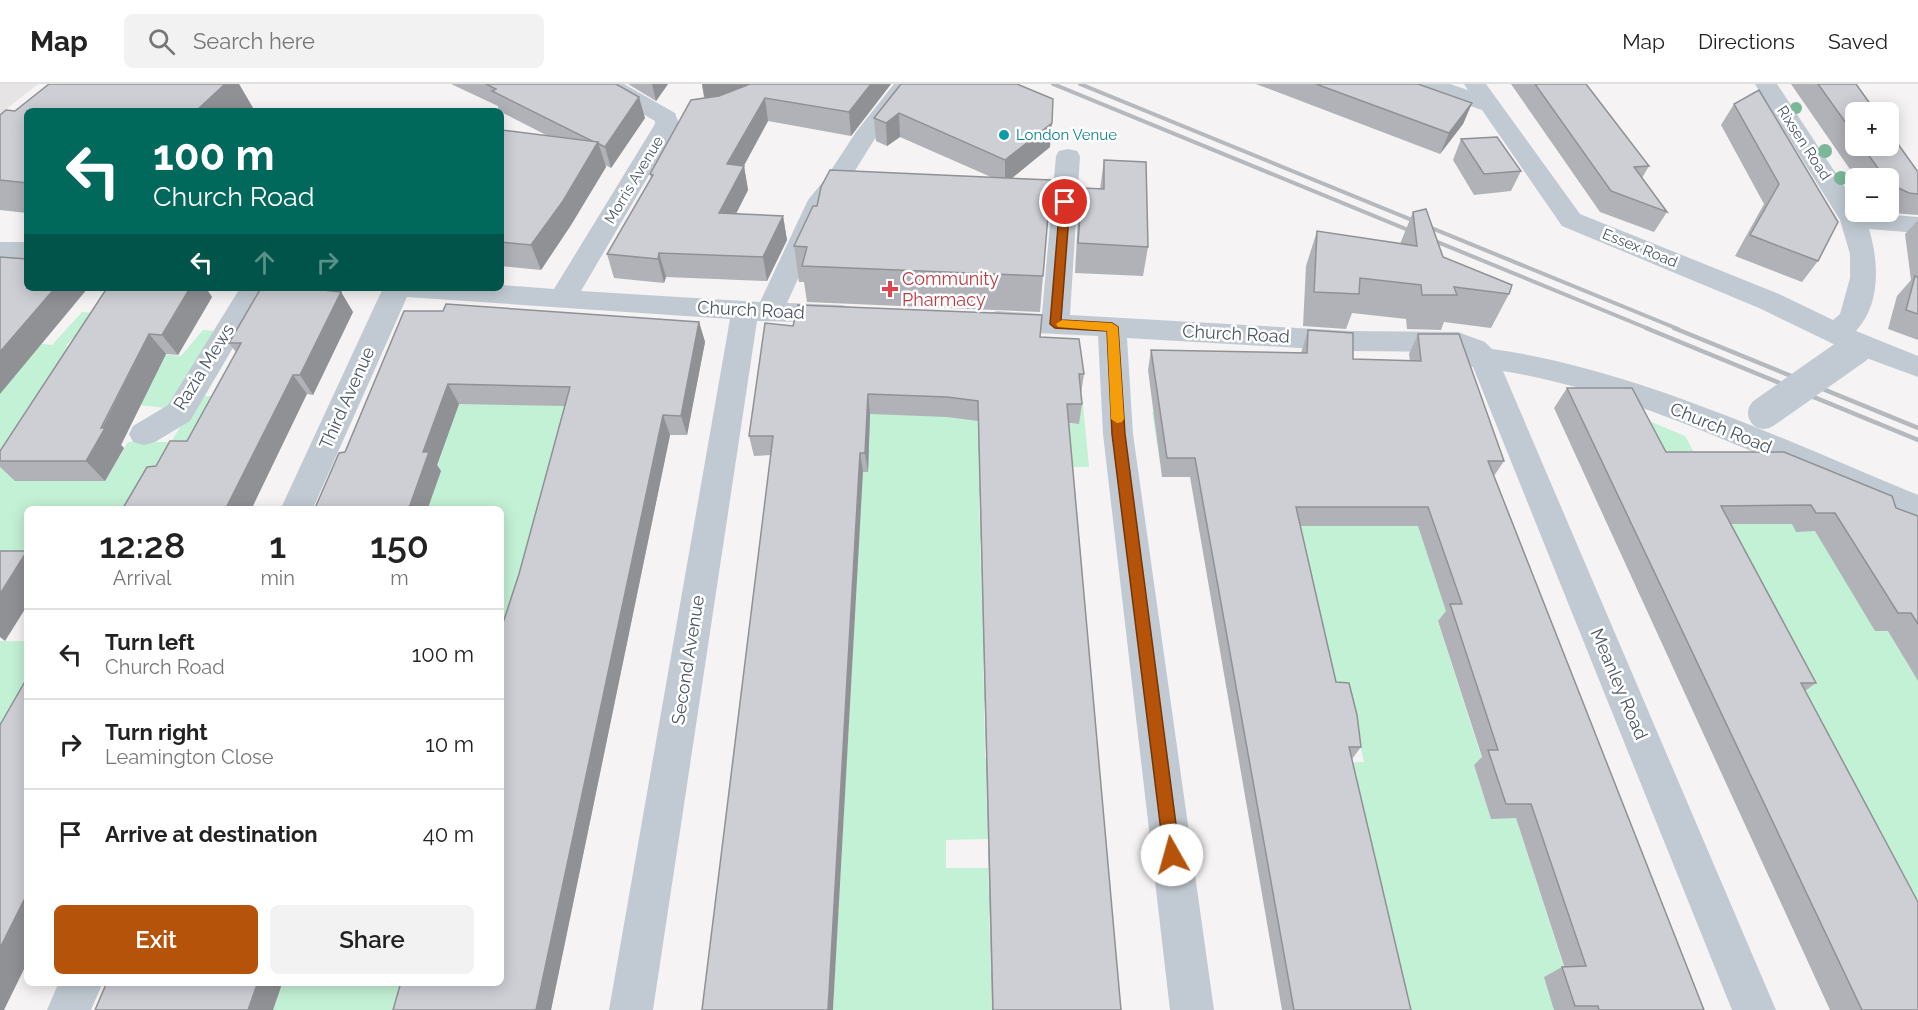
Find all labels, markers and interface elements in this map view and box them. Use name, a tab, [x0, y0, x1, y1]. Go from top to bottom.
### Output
search box	[124, 14, 544, 68]
text: Map	[30, 25, 88, 58]
icon: search	[145, 25, 178, 58]
text: Search here	[193, 28, 315, 54]
text: Map	[1622, 29, 1665, 54]
text: Directions	[1698, 29, 1795, 54]
text: Saved	[1828, 29, 1888, 54]
street label: Rixsen Road	[1773, 102, 1835, 184]
map controls	[1845, 102, 1899, 222]
button: +	[1845, 102, 1899, 156]
place label: London Venue	[1016, 126, 1117, 144]
marker: London Venue	[997, 128, 1011, 142]
text: 100 m	[153, 131, 275, 180]
icon: left	[54, 132, 132, 210]
street label: Morris Avenue	[601, 133, 667, 227]
button: −	[1845, 168, 1899, 222]
pin	[1039, 176, 1090, 227]
text: Church Road	[153, 181, 315, 212]
icon: arrive	[1048, 185, 1081, 218]
street label: Essex Road	[1600, 225, 1680, 271]
icon: left	[185, 246, 218, 279]
icon: ahead	[248, 246, 281, 279]
icon: right	[311, 246, 344, 279]
place label: Community Pharmacy	[902, 268, 999, 310]
marker: Community Pharmacy	[883, 282, 897, 296]
street label: Church Road	[697, 296, 805, 323]
street label: Razia Mews	[169, 320, 239, 414]
street label: Church Road	[1182, 320, 1290, 347]
street label: Third Avenue	[315, 343, 379, 452]
street label: Church Road	[1667, 398, 1775, 457]
text: 12:28	[99, 524, 185, 566]
text: 1	[269, 524, 286, 566]
text: 150	[370, 524, 429, 566]
text: Arrival	[113, 566, 172, 590]
text: min	[260, 566, 295, 590]
text: m	[390, 566, 409, 590]
street label: Second Avenue	[667, 593, 708, 726]
street label: Meanley Road	[1587, 625, 1652, 743]
text: Turn left	[105, 629, 195, 655]
icon: left	[54, 638, 87, 671]
text: 100 m	[412, 641, 474, 667]
text: Church Road	[105, 655, 225, 679]
text: Turn right	[105, 719, 208, 745]
icon: right	[54, 728, 87, 761]
text: 10 m	[425, 731, 474, 757]
text: Leamington Close	[105, 745, 273, 769]
icon: arrive	[54, 818, 87, 851]
text: Arrive at destination	[105, 821, 318, 847]
text: 40 m	[423, 821, 474, 847]
position arrow	[1140, 823, 1204, 887]
button: Exit	[54, 905, 258, 974]
button: Share	[270, 905, 474, 974]

